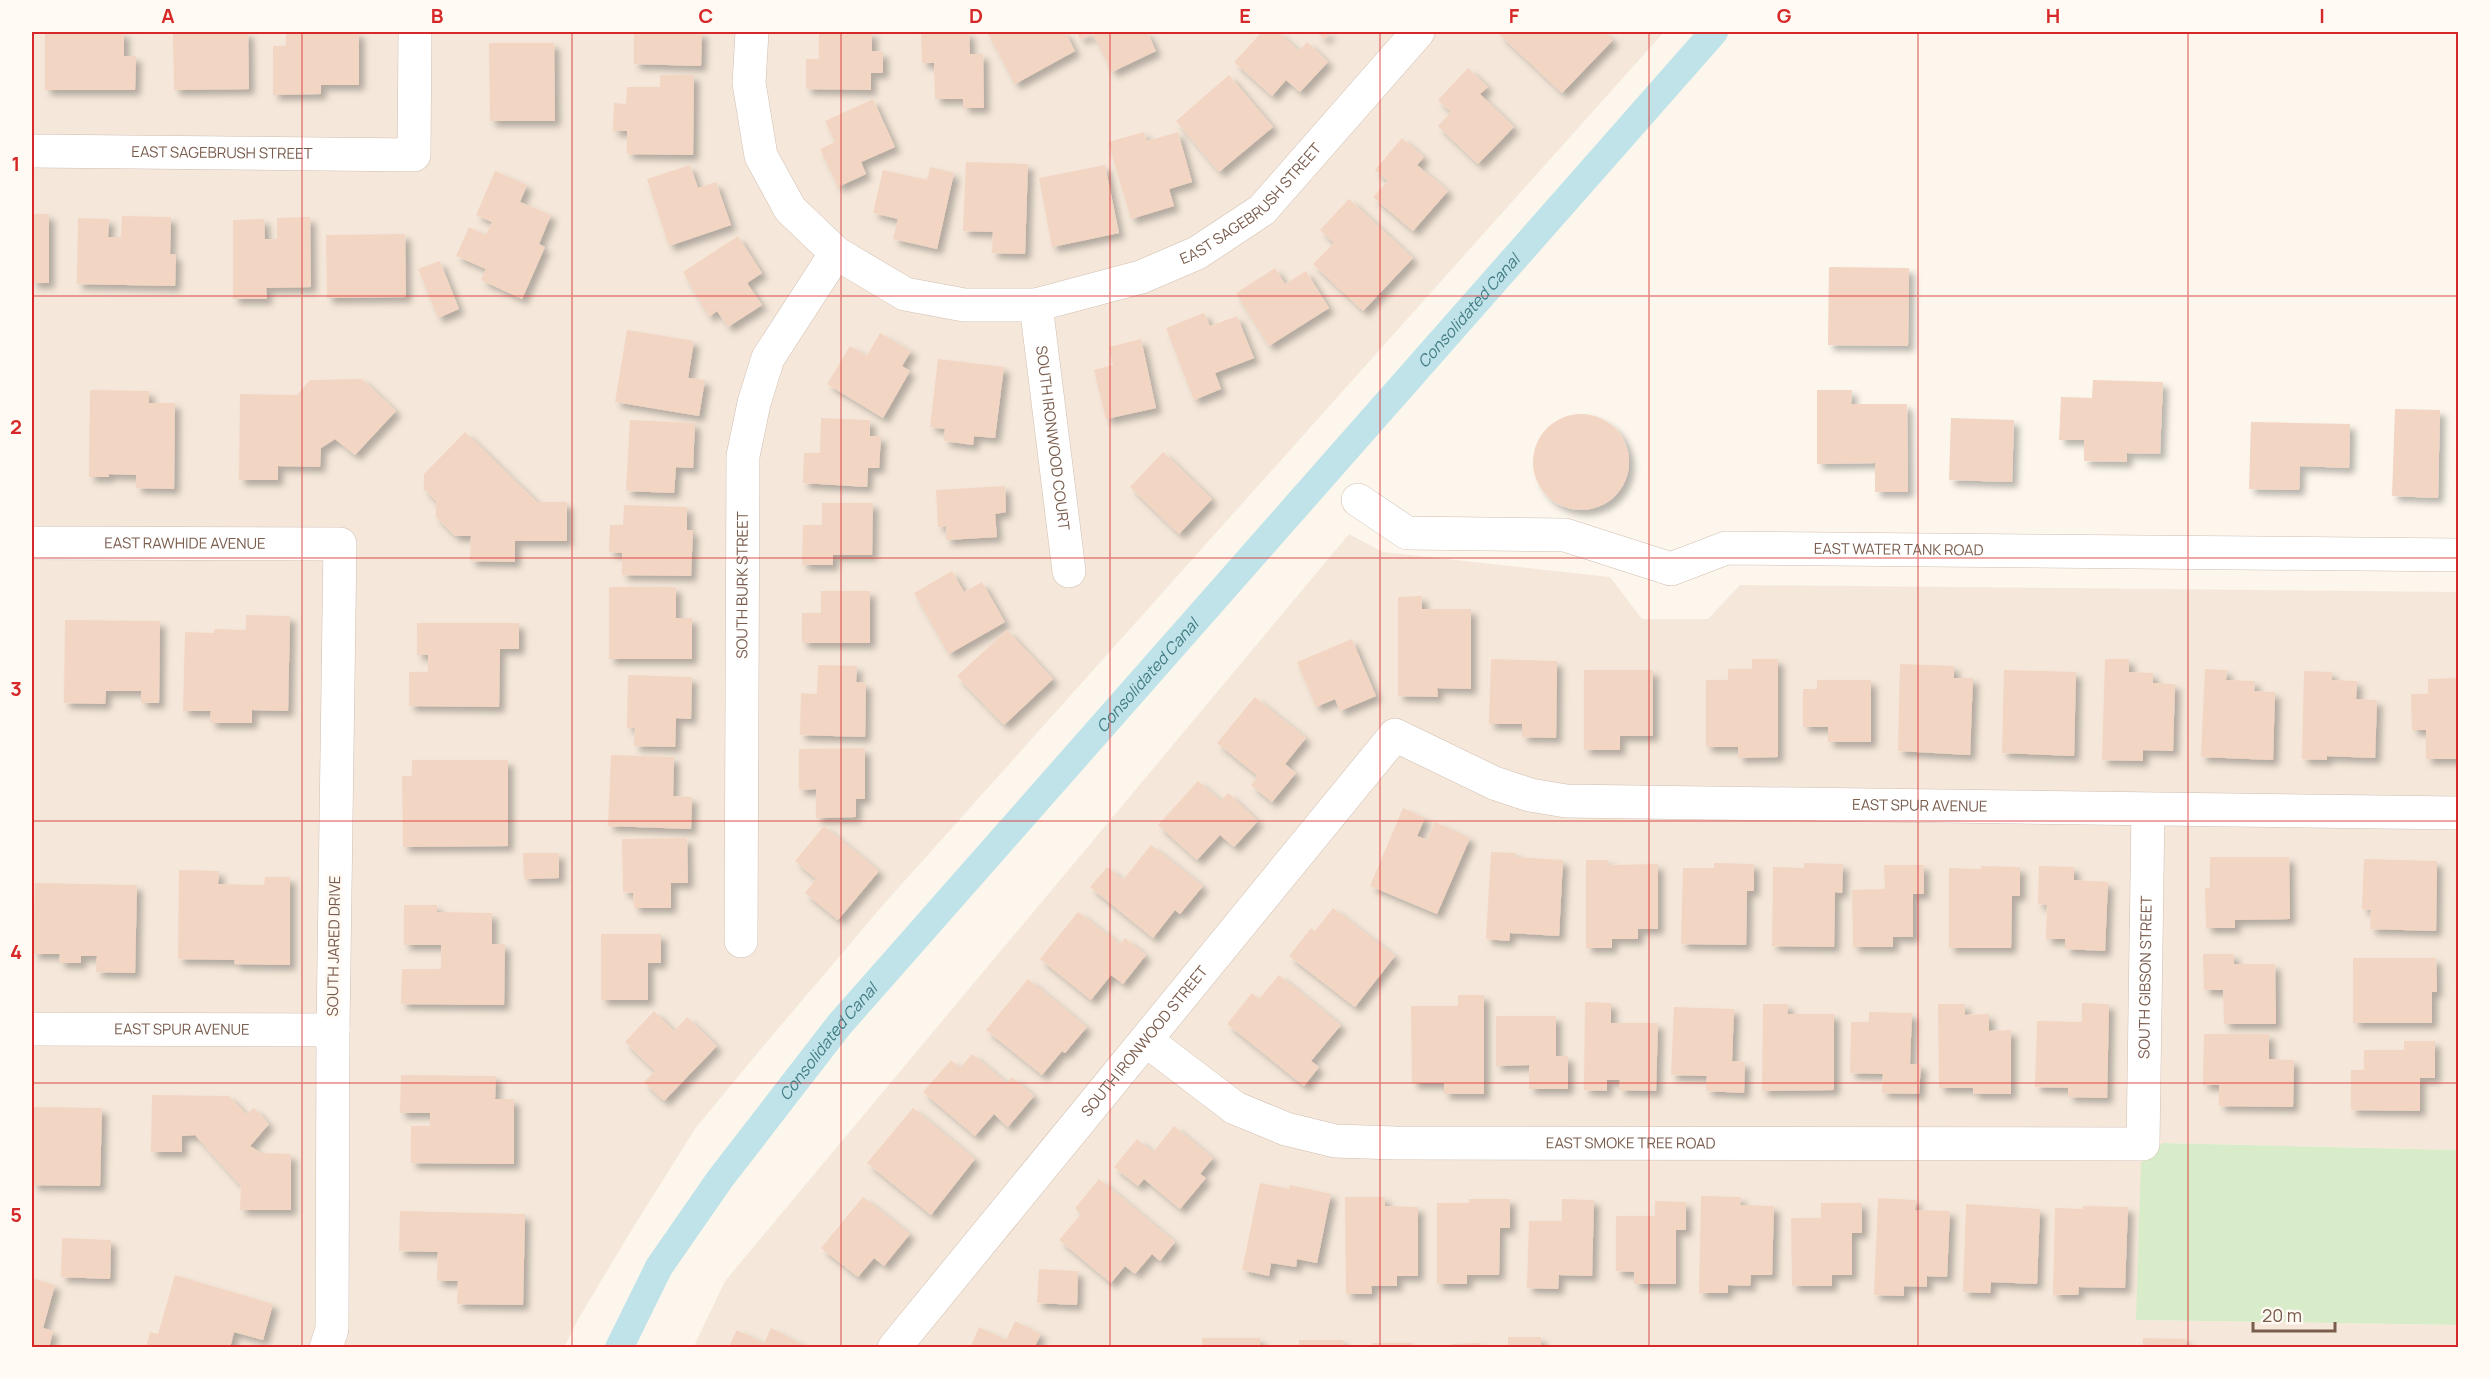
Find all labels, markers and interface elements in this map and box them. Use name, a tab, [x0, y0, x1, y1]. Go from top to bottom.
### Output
text: A	[161, 2, 175, 29]
text: B	[431, 2, 444, 29]
text: C	[699, 2, 713, 29]
text: D	[969, 2, 983, 29]
text: E	[1239, 2, 1251, 29]
text: F	[1509, 2, 1520, 29]
text: G	[1777, 2, 1792, 29]
text: H	[2046, 2, 2060, 29]
text: I	[2319, 2, 2325, 29]
street label: EAST SAGEBRUSH STREET	[1176, 138, 1326, 269]
street label: EAST SAGEBRUSH STREET	[131, 141, 313, 164]
text: 1	[12, 150, 20, 177]
water label: Consolidated Canal	[1412, 247, 1526, 372]
street label: SOUTH IRONWOOD COURT	[1031, 344, 1075, 532]
text: 2	[10, 413, 22, 440]
street label: SOUTH BURK STREET	[731, 511, 753, 659]
street label: EAST RAWHIDE AVENUE	[104, 532, 266, 554]
street label: EAST WATER TANK ROAD	[1814, 538, 1984, 560]
water label: Consolidated Canal	[1091, 612, 1205, 737]
text: 3	[10, 675, 22, 702]
street label: EAST SPUR AVENUE	[1852, 794, 1988, 817]
street label: SOUTH JARED DRIVE	[322, 875, 345, 1017]
street label: SOUTH GIBSON STREET	[2133, 895, 2157, 1059]
text: 4	[10, 938, 22, 965]
street label: SOUTH IRONWOOD STREET	[1076, 961, 1212, 1121]
water label: Consolidated Canal	[774, 977, 883, 1105]
street label: EAST SPUR AVENUE	[114, 1018, 250, 1040]
street label: EAST SMOKE TREE ROAD	[1546, 1132, 1716, 1153]
text: 5	[10, 1201, 22, 1228]
scale bar	[2253, 1295, 2336, 1333]
text: 20 m	[2262, 1303, 2302, 1327]

